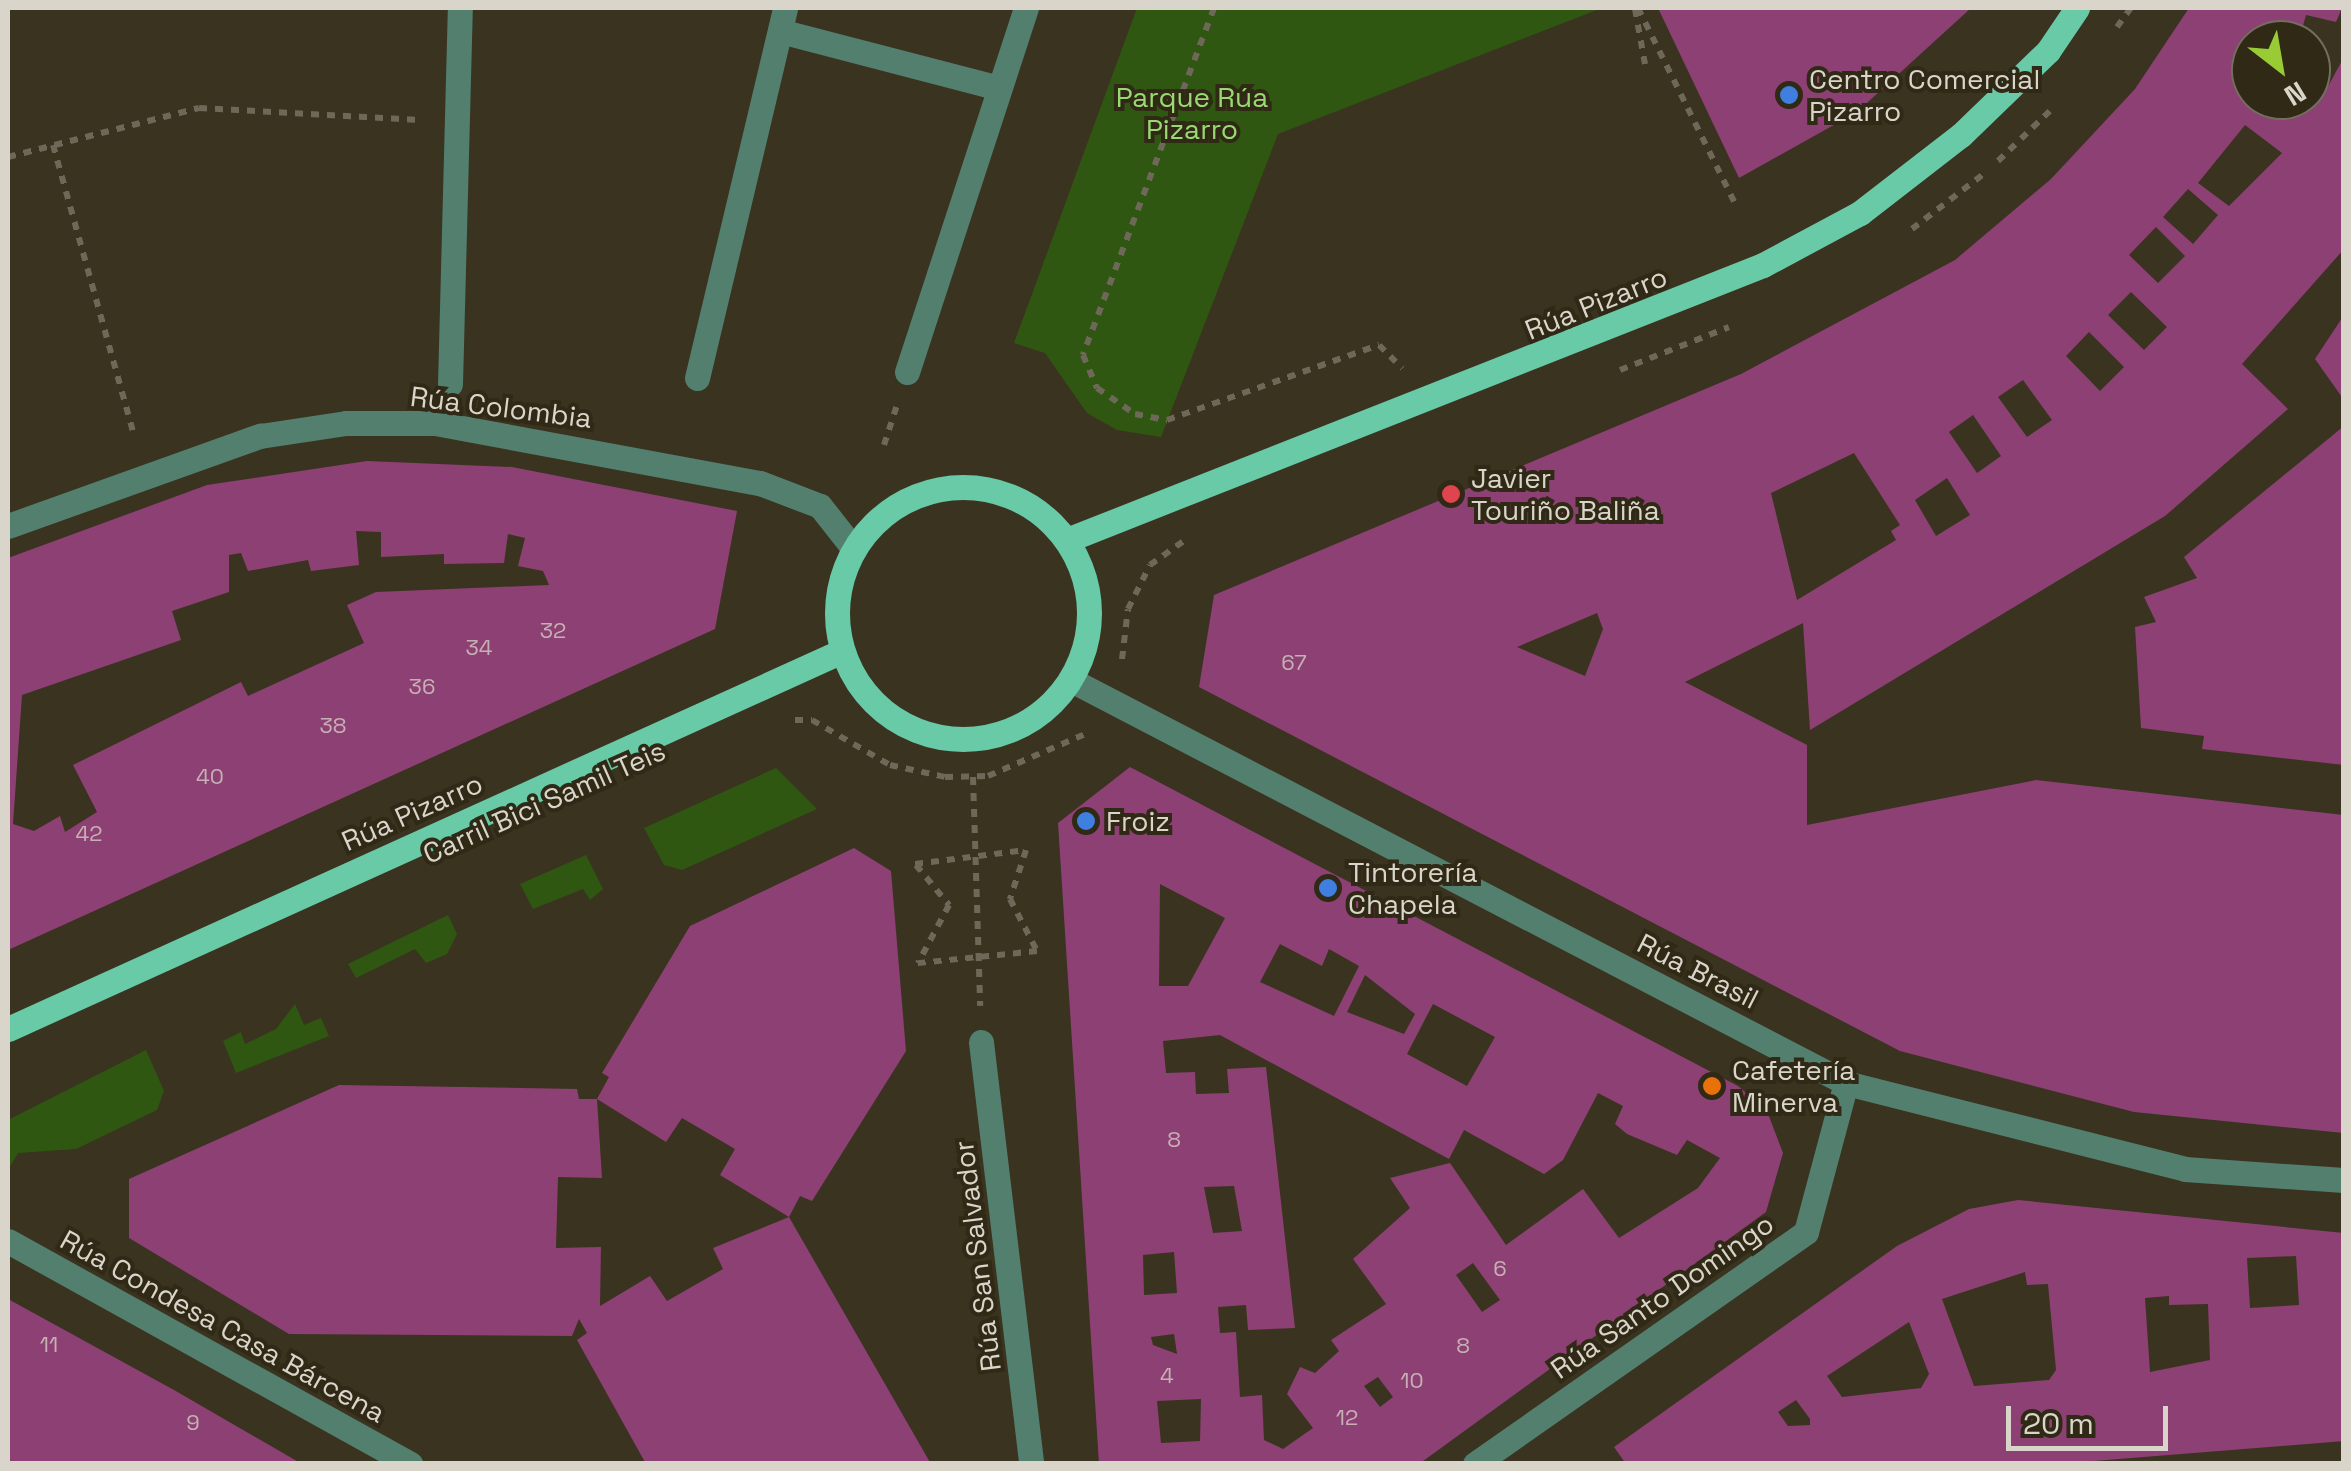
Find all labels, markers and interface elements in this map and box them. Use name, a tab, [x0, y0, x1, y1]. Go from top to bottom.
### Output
north arrow	[2231, 20, 2331, 120]
place label: Centro Comercial Pizarro	[1809, 62, 2040, 128]
text: N	[2278, 74, 2313, 114]
park label: Parque Rúa Pizarro	[1116, 80, 1268, 146]
marker: Centro Comercial Pizarro	[1778, 84, 1800, 106]
street label: Rúa Pizarro	[1520, 259, 1672, 347]
street label: Rúa Colombia	[408, 379, 594, 435]
place label: Javier Touriño Baliña	[1471, 461, 1660, 527]
marker: Javier Touriño Baliña	[1440, 483, 1462, 505]
house number: 32	[540, 618, 566, 644]
house number: 34	[465, 635, 493, 661]
house number: 67	[1281, 650, 1307, 676]
house number: 36	[409, 674, 435, 700]
house number: 38	[320, 713, 346, 739]
street label: Carril Bici Samil Teis	[417, 733, 671, 871]
house number: 40	[196, 764, 224, 790]
street label: Rúa Pizarro	[337, 766, 487, 858]
place label: Froiz	[1106, 804, 1170, 838]
marker: Froiz	[1075, 810, 1097, 832]
house number: 42	[75, 821, 103, 847]
place label: Tintorería Chapela	[1348, 855, 1478, 921]
marker: Tintorería Chapela	[1317, 877, 1339, 899]
street label: Rúa Brasil	[1632, 926, 1764, 1016]
place label: Cafetería Minerva	[1732, 1053, 1855, 1119]
marker: Cafetería Minerva	[1701, 1075, 1723, 1097]
house number: 8	[1167, 1127, 1181, 1153]
street label: Rúa San Salvador	[946, 1139, 1008, 1373]
street label: Rúa Santo Domingo	[1544, 1206, 1780, 1386]
street label: Rúa Condesa Casa Bárcena	[55, 1223, 391, 1429]
house number: 6	[1493, 1256, 1507, 1282]
house number: 11	[40, 1332, 58, 1358]
house number: 8	[1456, 1333, 1470, 1359]
house number: 4	[1160, 1363, 1174, 1389]
house number: 10	[1400, 1368, 1424, 1394]
scale bar	[2011, 1386, 2174, 1448]
text: 20 m	[2023, 1404, 2094, 1443]
house number: 12	[1336, 1405, 1358, 1431]
house number: 9	[186, 1410, 200, 1436]

